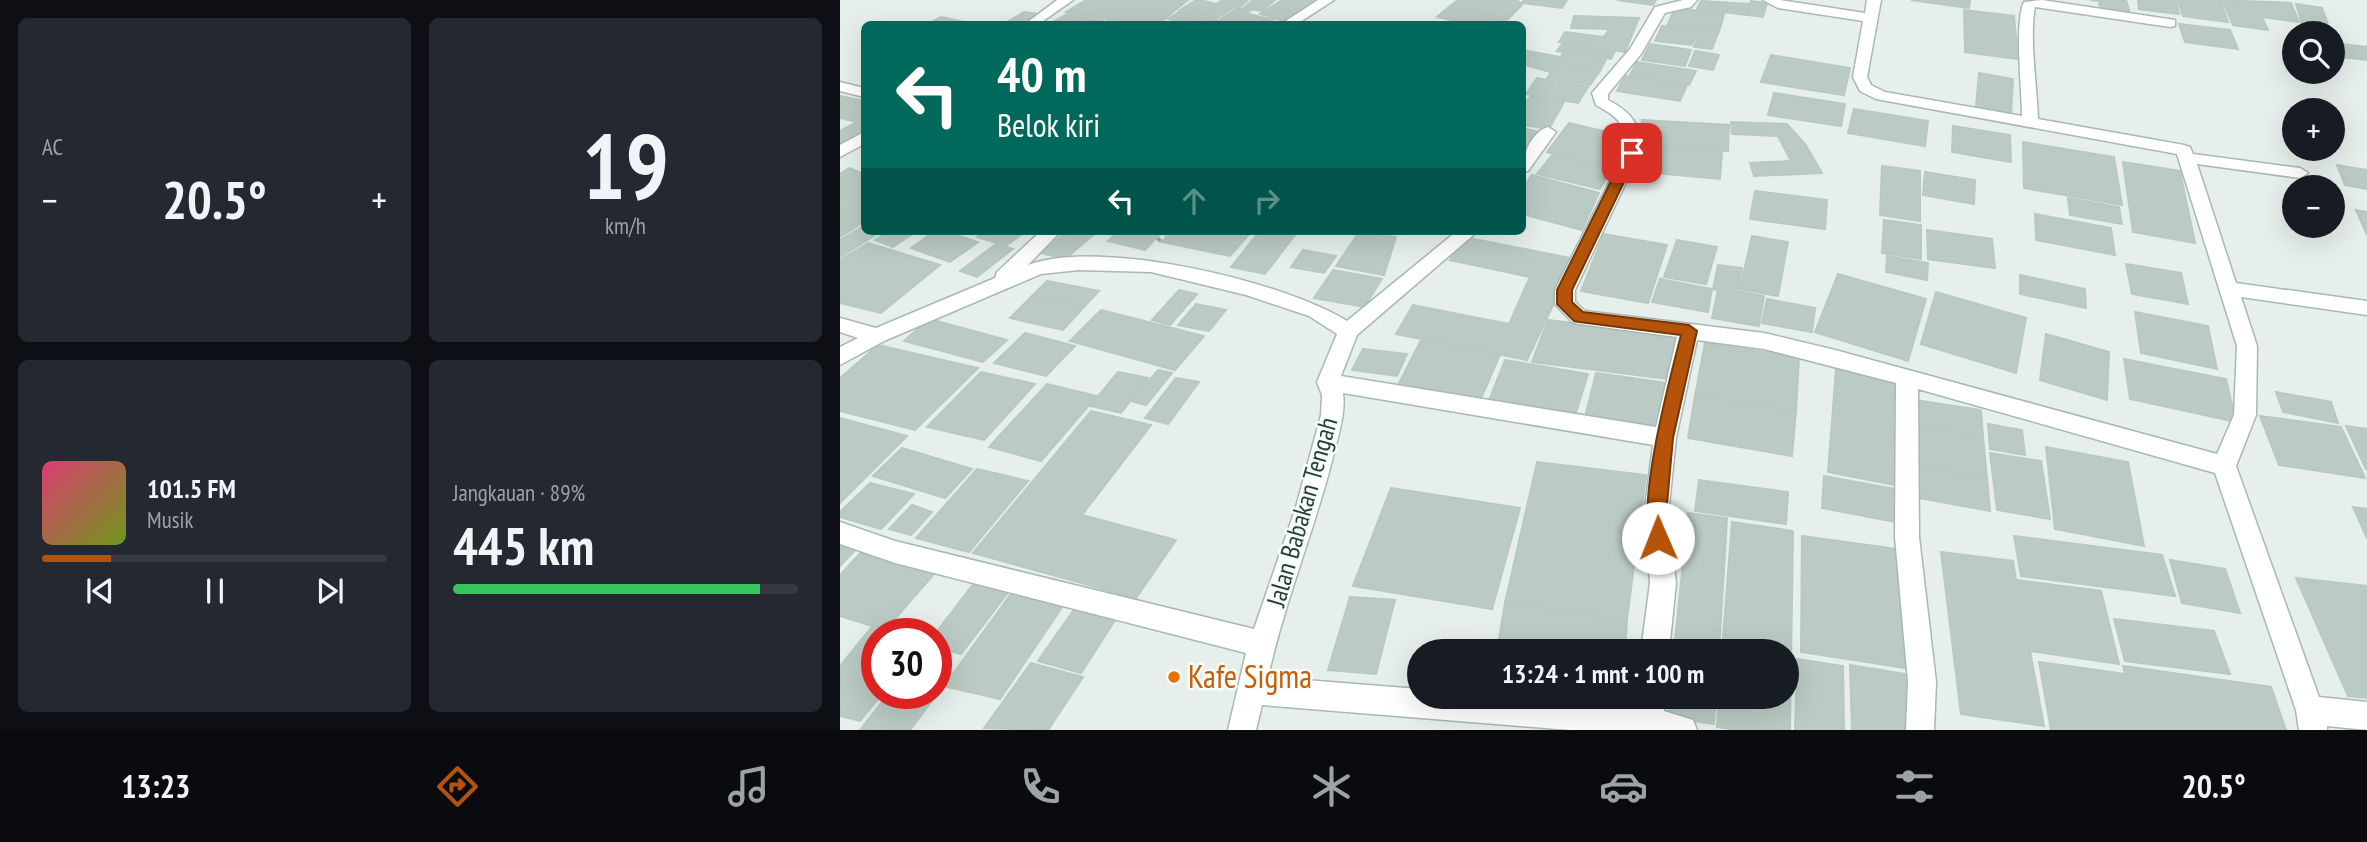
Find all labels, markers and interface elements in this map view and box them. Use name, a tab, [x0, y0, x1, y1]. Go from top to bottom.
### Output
map controls	[2282, 21, 2345, 238]
button: search	[2282, 21, 2345, 84]
text: 40 m	[997, 42, 1086, 106]
icon: left	[882, 49, 973, 140]
button: +	[2282, 98, 2345, 161]
text: Belok kiri	[997, 104, 1100, 146]
text: 19	[582, 106, 669, 224]
pin	[1602, 123, 1662, 183]
text: AC	[42, 132, 63, 161]
icon: arrive	[1613, 134, 1651, 172]
text: 20.5°	[162, 166, 267, 233]
text: −	[42, 175, 58, 224]
text: +	[371, 175, 387, 224]
button: −	[2282, 175, 2345, 238]
icon: left	[1102, 182, 1140, 220]
icon: ahead	[1175, 182, 1213, 220]
icon: right	[1248, 182, 1286, 220]
text: km/h	[605, 211, 646, 240]
street label: Jalan Babakan Tengah	[1258, 413, 1344, 611]
text: 101.5 FM	[147, 472, 236, 505]
text: Jangkauan · 89%	[453, 478, 585, 507]
position arrow	[1621, 501, 1695, 575]
text: Musik	[147, 505, 193, 534]
text: 445 km	[453, 512, 594, 579]
icon: previous	[81, 572, 119, 610]
icon: pause	[196, 572, 234, 610]
icon: next	[311, 572, 349, 610]
speed limit sign: 30	[861, 618, 952, 709]
place label: Kafe Sigma	[1188, 655, 1312, 697]
text: 13:24 · 1 mnt · 100 m	[1502, 657, 1704, 690]
marker: Kafe Sigma	[1166, 669, 1182, 685]
icon: directions	[433, 762, 482, 811]
icon: music	[724, 762, 773, 811]
icon: phone	[1016, 762, 1065, 811]
icon: climate	[1307, 762, 1356, 811]
icon: car	[1599, 762, 1648, 811]
icon: filters	[1890, 762, 1939, 811]
text: 13:23	[121, 765, 190, 807]
text: 20.5°	[2181, 765, 2246, 807]

